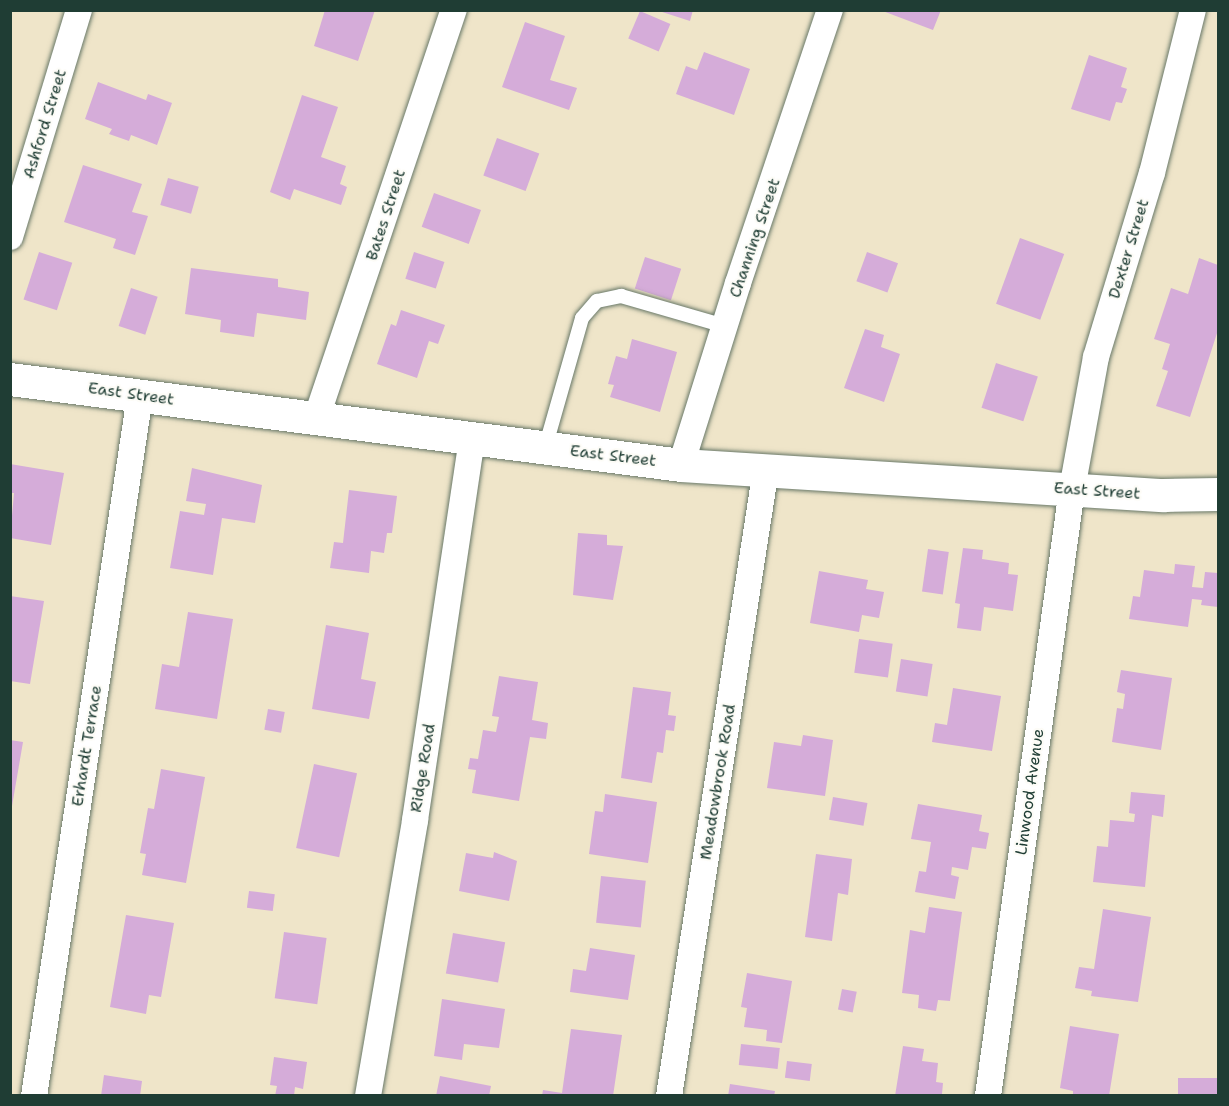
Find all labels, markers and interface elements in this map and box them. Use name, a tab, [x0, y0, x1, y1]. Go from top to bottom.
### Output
street label: Ashford Street	[19, 67, 71, 181]
street label: Bates Street	[362, 167, 410, 263]
street label: Channing Street	[726, 176, 784, 300]
street label: Dexter Street	[1105, 197, 1153, 301]
street label: East Street	[87, 378, 175, 410]
street label: East Street	[569, 441, 657, 471]
street label: East Street	[1053, 478, 1141, 504]
street label: Erhardt Terrace	[68, 684, 106, 808]
street label: Meadowbrook Road	[696, 703, 740, 861]
street label: Ridge Road	[407, 722, 439, 814]
street label: Linwood Avenue	[1012, 728, 1048, 856]

